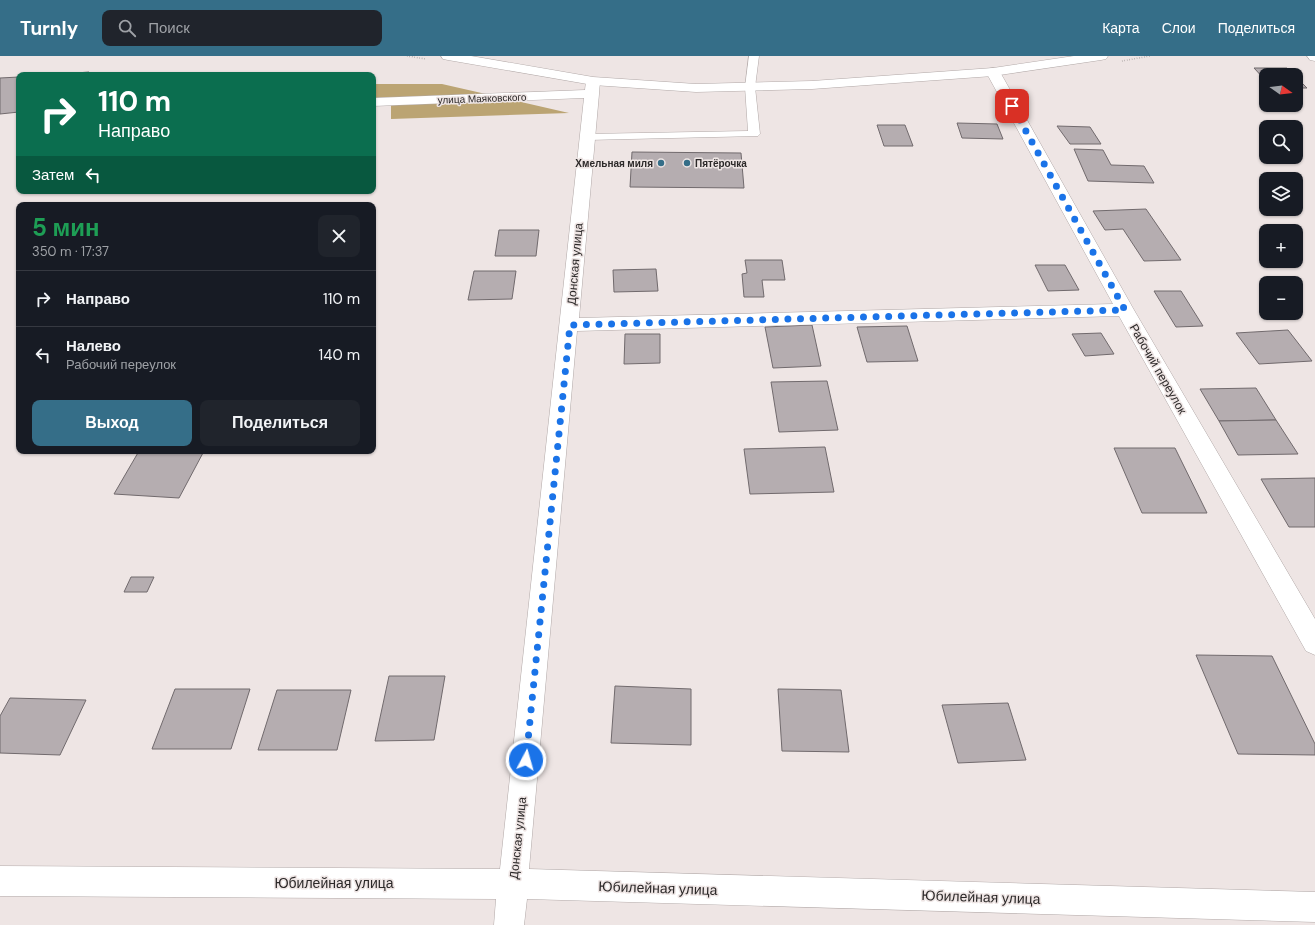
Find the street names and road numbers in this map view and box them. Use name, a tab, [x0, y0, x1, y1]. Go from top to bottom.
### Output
street label: улица Маяковского	[437, 90, 527, 107]
street label: Донская улица	[563, 222, 587, 306]
street label: Рабочий переулок	[1126, 321, 1191, 418]
street label: Донская улица	[506, 796, 530, 880]
street label: Юбилейная улица	[274, 874, 394, 892]
street label: Юбилейная улица	[598, 877, 718, 899]
street label: Юбилейная улица	[921, 886, 1041, 908]

